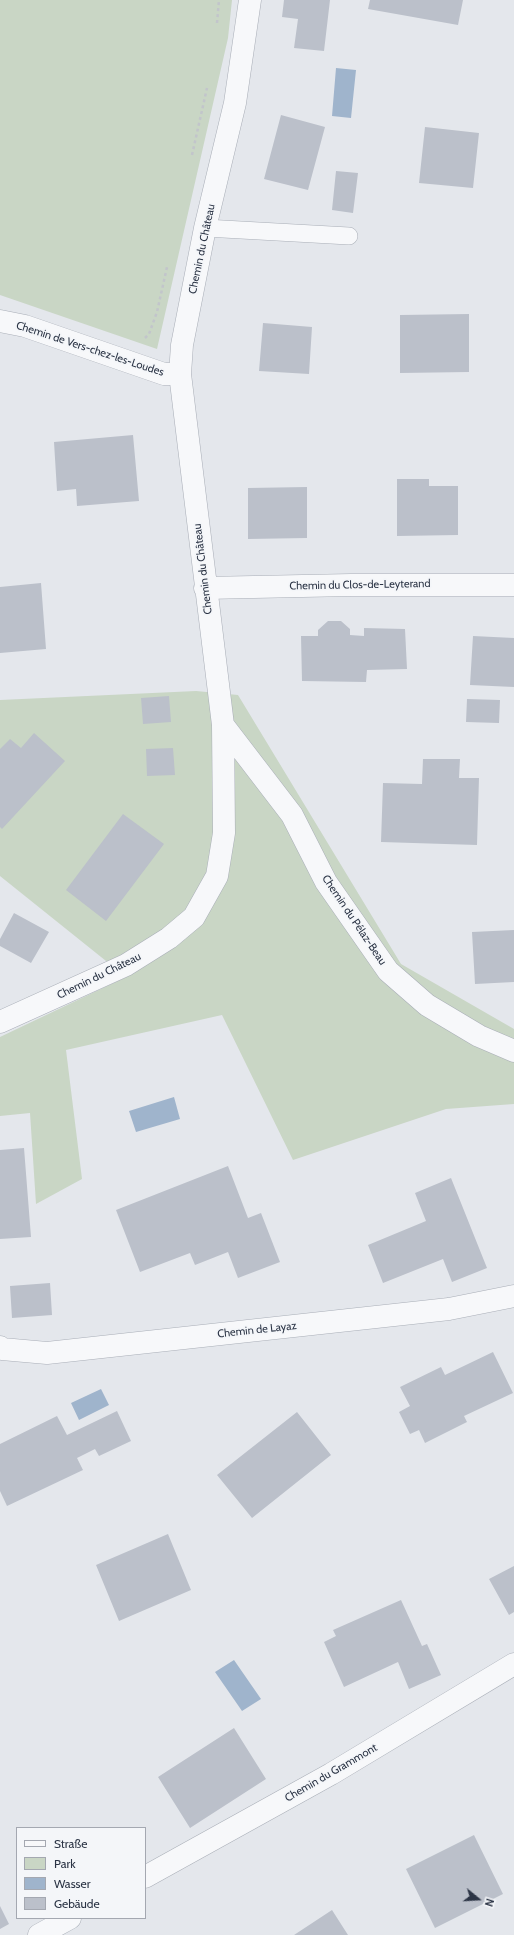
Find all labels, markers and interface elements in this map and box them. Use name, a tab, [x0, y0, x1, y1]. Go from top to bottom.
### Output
street label: Chemin du Château	[186, 203, 218, 295]
street label: Chemin de Vers-chez-les-Loudes	[14, 319, 166, 379]
street label: Chemin du Château	[191, 523, 215, 615]
street label: Chemin du Clos-de-Leyterand	[289, 577, 431, 593]
street label: Chemin du Pélaz-Beau	[319, 872, 389, 968]
street label: Chemin du Château	[55, 950, 143, 1002]
street label: Chemin de Layaz	[217, 1319, 297, 1341]
street label: Chemin du Grammont	[282, 1741, 380, 1805]
legend	[16, 1827, 146, 1919]
text: Straße	[54, 1836, 87, 1851]
text: Park	[54, 1856, 76, 1871]
text: Wasser	[54, 1876, 91, 1891]
north arrow	[458, 1879, 498, 1919]
text: Gebäude	[54, 1896, 100, 1911]
text: N	[482, 1897, 497, 1909]

